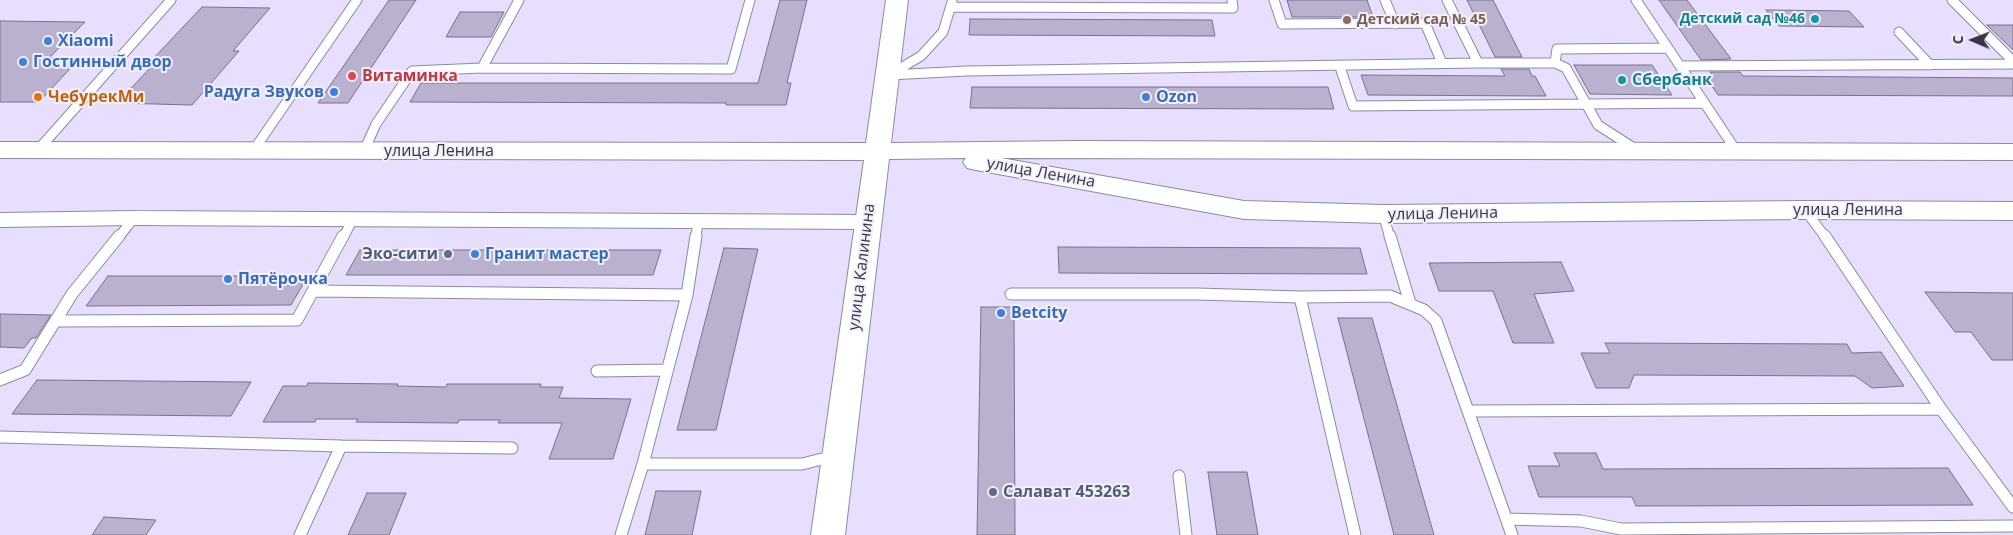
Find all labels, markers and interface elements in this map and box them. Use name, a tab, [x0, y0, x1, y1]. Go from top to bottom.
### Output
place label: Детский сад №46	[1680, 11, 1805, 27]
place label: Детский сад № 45	[1357, 12, 1486, 28]
marker: Детский сад №46	[1809, 13, 1821, 25]
marker: Детский сад № 45	[1341, 14, 1353, 26]
north arrow	[1948, 15, 1998, 65]
place label: Xiaomi	[58, 31, 114, 51]
marker: Xiaomi	[42, 35, 54, 47]
text: С	[1948, 35, 1967, 44]
place label: Гостинный двор	[33, 52, 172, 72]
marker: Гостинный двор	[17, 56, 29, 68]
place label: Витаминка	[362, 66, 458, 86]
marker: Витаминка	[346, 70, 358, 82]
place label: Сбербанк	[1632, 70, 1712, 90]
marker: Сбербанк	[1616, 74, 1628, 86]
place label: Радуга Звуков	[204, 82, 324, 102]
marker: Радуга Звуков	[328, 86, 340, 98]
place label: ЧебурекМи	[48, 87, 144, 107]
place label: Ozon	[1156, 87, 1197, 107]
marker: ЧебурекМи	[32, 91, 44, 103]
marker: Ozon	[1140, 91, 1152, 103]
street label: улица Ленина	[384, 141, 494, 161]
street label: улица Ленина	[985, 154, 1097, 192]
street label: улица Ленина	[1793, 200, 1903, 220]
street label: улица Калинина	[845, 202, 879, 332]
street label: улица Ленина	[1388, 203, 1498, 225]
place label: Эко-сити	[362, 244, 438, 264]
place label: Гранит мастер	[485, 244, 609, 264]
marker: Эко-сити	[442, 248, 454, 260]
marker: Гранит мастер	[469, 248, 481, 260]
place label: Пятёрочка	[238, 269, 328, 289]
marker: Пятёрочка	[222, 273, 234, 285]
place label: Betcity	[1011, 303, 1067, 323]
marker: Betcity	[995, 307, 1007, 319]
place label: Салават 453263	[1003, 482, 1130, 502]
marker: Салават 453263	[987, 486, 999, 498]

